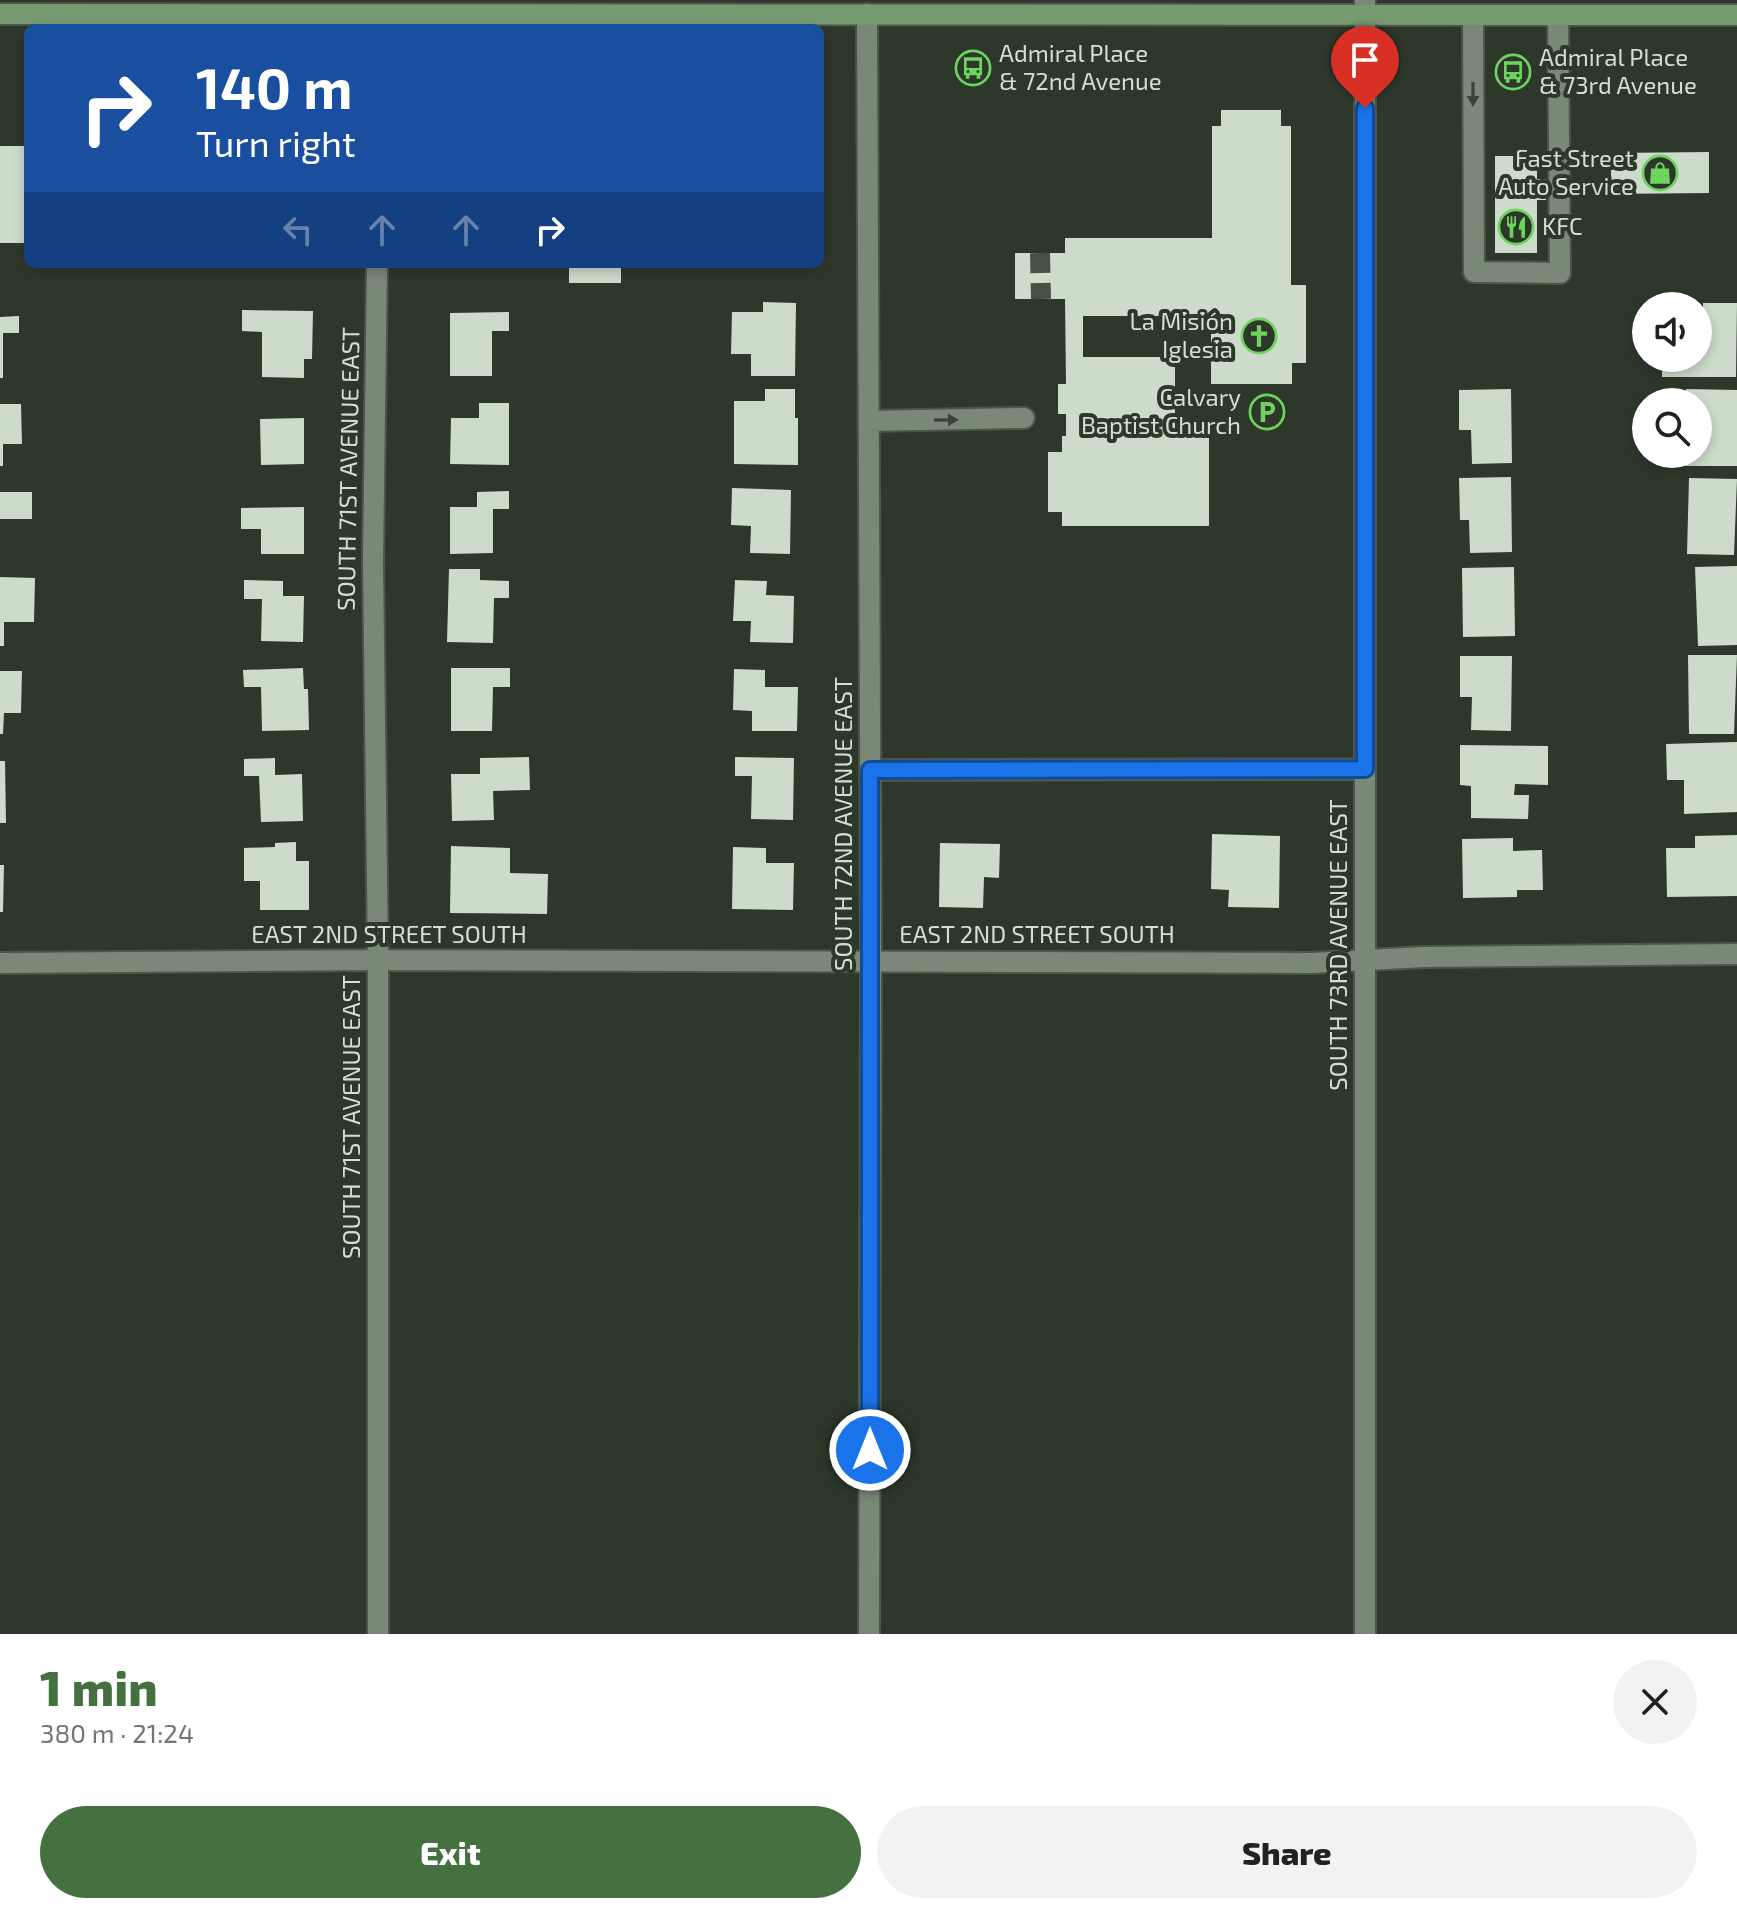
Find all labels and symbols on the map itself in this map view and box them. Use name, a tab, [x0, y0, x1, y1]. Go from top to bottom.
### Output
pin	[1331, 26, 1399, 108]
place label: Admiral Place & 72nd Avenue	[999, 38, 1162, 95]
place label: Admiral Place & 73rd Avenue	[1539, 42, 1697, 99]
bus stop icon: Admiral Place & 72nd Avenue	[954, 49, 992, 87]
bus stop icon: Admiral Place & 73rd Avenue	[1494, 53, 1532, 91]
one-way arrow	[1467, 82, 1479, 107]
place label: Fast Street Auto Service	[1498, 143, 1634, 200]
shop icon: Fast Street Auto Service	[1641, 154, 1679, 192]
restaurant icon: KFC	[1497, 208, 1535, 246]
place label: KFC	[1542, 211, 1583, 240]
place label: La Misión Iglesia	[1129, 306, 1233, 363]
church icon: La Misión Iglesia	[1240, 317, 1278, 355]
street label: SOUTH 71ST AVENUE EAST	[331, 327, 364, 611]
place label: Calvary Baptist Church	[1081, 382, 1241, 439]
parking icon: Calvary Baptist Church	[1248, 393, 1286, 431]
one-way arrow	[934, 413, 959, 426]
street label: SOUTH 72ND AVENUE EAST	[828, 677, 857, 971]
street label: SOUTH 73RD AVENUE EAST	[1323, 799, 1352, 1091]
street label: EAST 2ND STREET SOUTH	[251, 919, 527, 948]
street label: EAST 2ND STREET SOUTH	[899, 919, 1175, 948]
street label: SOUTH 71ST AVENUE EAST	[336, 975, 365, 1259]
position arrow	[828, 1408, 912, 1492]

